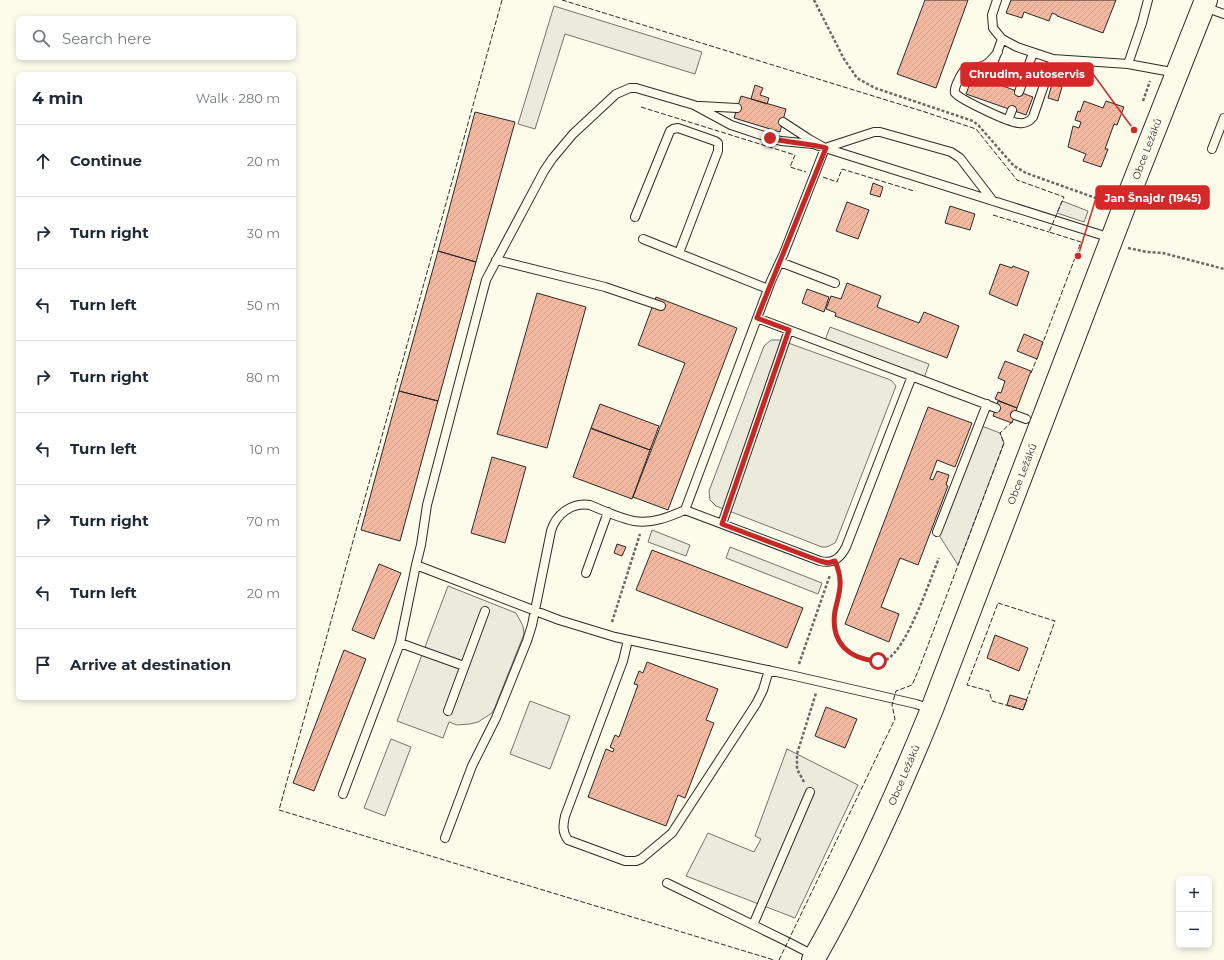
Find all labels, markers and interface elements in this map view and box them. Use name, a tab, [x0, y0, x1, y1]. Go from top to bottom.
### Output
search box	[16, 16, 296, 60]
icon: search	[30, 27, 52, 49]
text: Search here	[62, 29, 151, 48]
callout: Chrudim, autoservis	[961, 63, 1093, 86]
text: Chrudim, autoservis	[969, 67, 1085, 81]
text: 4 min	[32, 88, 83, 108]
text: Walk · 280 m	[196, 90, 280, 106]
street label: Obce Ležáků	[1129, 116, 1165, 182]
route end	[761, 129, 779, 147]
icon: ahead	[32, 150, 54, 172]
text: Continue	[70, 151, 142, 170]
text: 20 m	[247, 153, 280, 169]
callout: Jan Šnajdr (1945)	[1096, 186, 1209, 209]
text: Jan Šnajdr (1945)	[1103, 191, 1202, 205]
icon: right	[32, 222, 54, 244]
text: Turn right	[70, 223, 149, 242]
text: 30 m	[247, 225, 280, 241]
icon: left	[32, 294, 54, 316]
text: Turn left	[70, 295, 137, 314]
text: 50 m	[247, 297, 280, 313]
icon: right	[32, 366, 54, 388]
text: Turn right	[70, 367, 149, 386]
text: 80 m	[246, 369, 280, 385]
icon: left	[32, 438, 54, 460]
text: Turn left	[70, 439, 137, 458]
text: 10 m	[250, 441, 280, 457]
street label: Obce Ležáků	[1004, 441, 1040, 507]
icon: right	[32, 510, 54, 532]
text: Turn right	[70, 511, 149, 530]
text: 70 m	[247, 513, 280, 529]
icon: left	[32, 582, 54, 604]
text: Turn left	[70, 583, 137, 602]
text: 20 m	[247, 585, 280, 601]
route start	[869, 652, 887, 670]
icon: arrive	[32, 654, 54, 676]
text: Arrive at destination	[70, 655, 231, 674]
street label: Obce Ležáků	[885, 743, 923, 807]
map controls	[1176, 876, 1212, 948]
button: +	[1176, 876, 1212, 912]
button: −	[1176, 912, 1212, 948]

